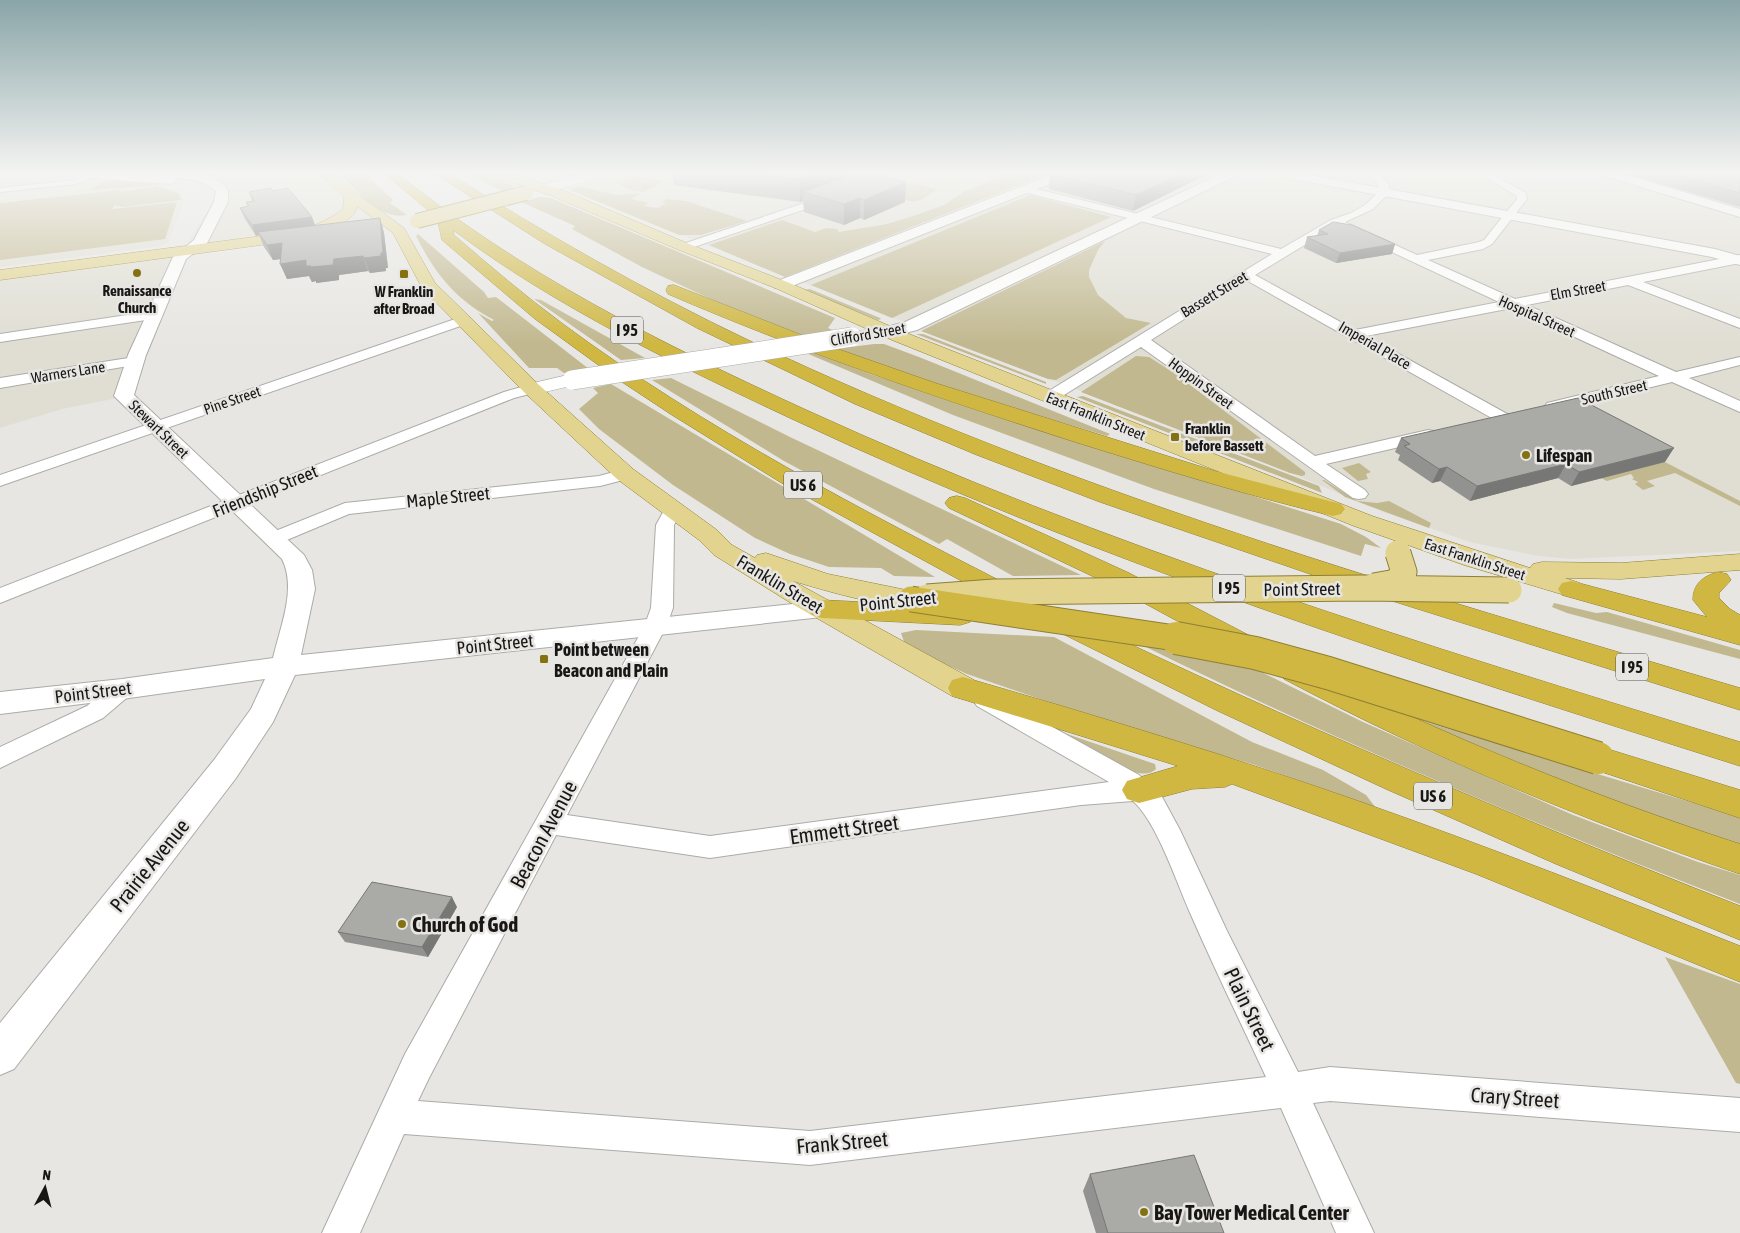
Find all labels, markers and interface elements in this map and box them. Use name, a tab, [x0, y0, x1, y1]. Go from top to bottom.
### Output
marker: Renaissance Church	[131, 267, 143, 279]
street label: Bassett Street	[1177, 267, 1251, 321]
marker: W Franklin after Broad	[398, 268, 410, 280]
street label: Elm Street	[1549, 277, 1607, 303]
place label: Renaissance Church	[102, 282, 172, 316]
place label: W Franklin after Broad	[373, 283, 435, 317]
street label: Hospital Street	[1496, 292, 1578, 340]
road number: I 95	[611, 316, 643, 344]
street label: Imperial Place	[1336, 318, 1414, 372]
street label: Clifford Street	[829, 319, 907, 349]
street label: Hoppin Street	[1165, 354, 1237, 412]
street label: Warners Lane	[30, 358, 106, 386]
street label: South Street	[1579, 376, 1649, 408]
street label: Pine Street	[201, 382, 263, 418]
street label: East Franklin Street	[1044, 388, 1148, 444]
street label: Stewart Street	[126, 396, 192, 462]
place label: Franklin before Bassett	[1185, 420, 1264, 454]
marker: Franklin before Bassett	[1169, 431, 1181, 443]
place label: Lifespan	[1536, 445, 1593, 466]
marker: Lifespan	[1520, 449, 1532, 461]
street label: Friendship Street	[209, 460, 321, 522]
road number: US 6	[784, 472, 822, 498]
street label: Maple Street	[405, 482, 491, 512]
street label: East Franklin Street	[1422, 535, 1528, 583]
street label: Franklin Street	[733, 550, 827, 618]
road number: I 95	[1213, 574, 1245, 602]
street label: Point Street	[1263, 578, 1341, 600]
street label: Point Street	[859, 587, 937, 615]
street label: Point Street	[456, 630, 534, 658]
place label: Point between Beacon and Plain	[554, 639, 669, 681]
marker: Point between Beacon and Plain	[538, 653, 550, 665]
road number: I 95	[1616, 654, 1648, 680]
street label: Point Street	[53, 677, 133, 707]
street label: Beacon Avenue	[505, 776, 581, 892]
road number: US 6	[1414, 782, 1452, 809]
street label: Emmett Street	[788, 809, 900, 849]
street label: Prairie Avenue	[104, 814, 194, 916]
place label: Church of God	[412, 912, 518, 936]
marker: Church of God	[396, 918, 408, 930]
street label: Plain Street	[1220, 963, 1280, 1055]
street label: Crary Street	[1470, 1082, 1560, 1112]
street label: Frank Street	[795, 1126, 889, 1158]
north arrow	[20, 1163, 70, 1213]
text: N	[42, 1167, 52, 1184]
place label: Bay Tower Medical Center	[1154, 1200, 1350, 1224]
marker: Bay Tower Medical Center	[1138, 1206, 1150, 1218]

